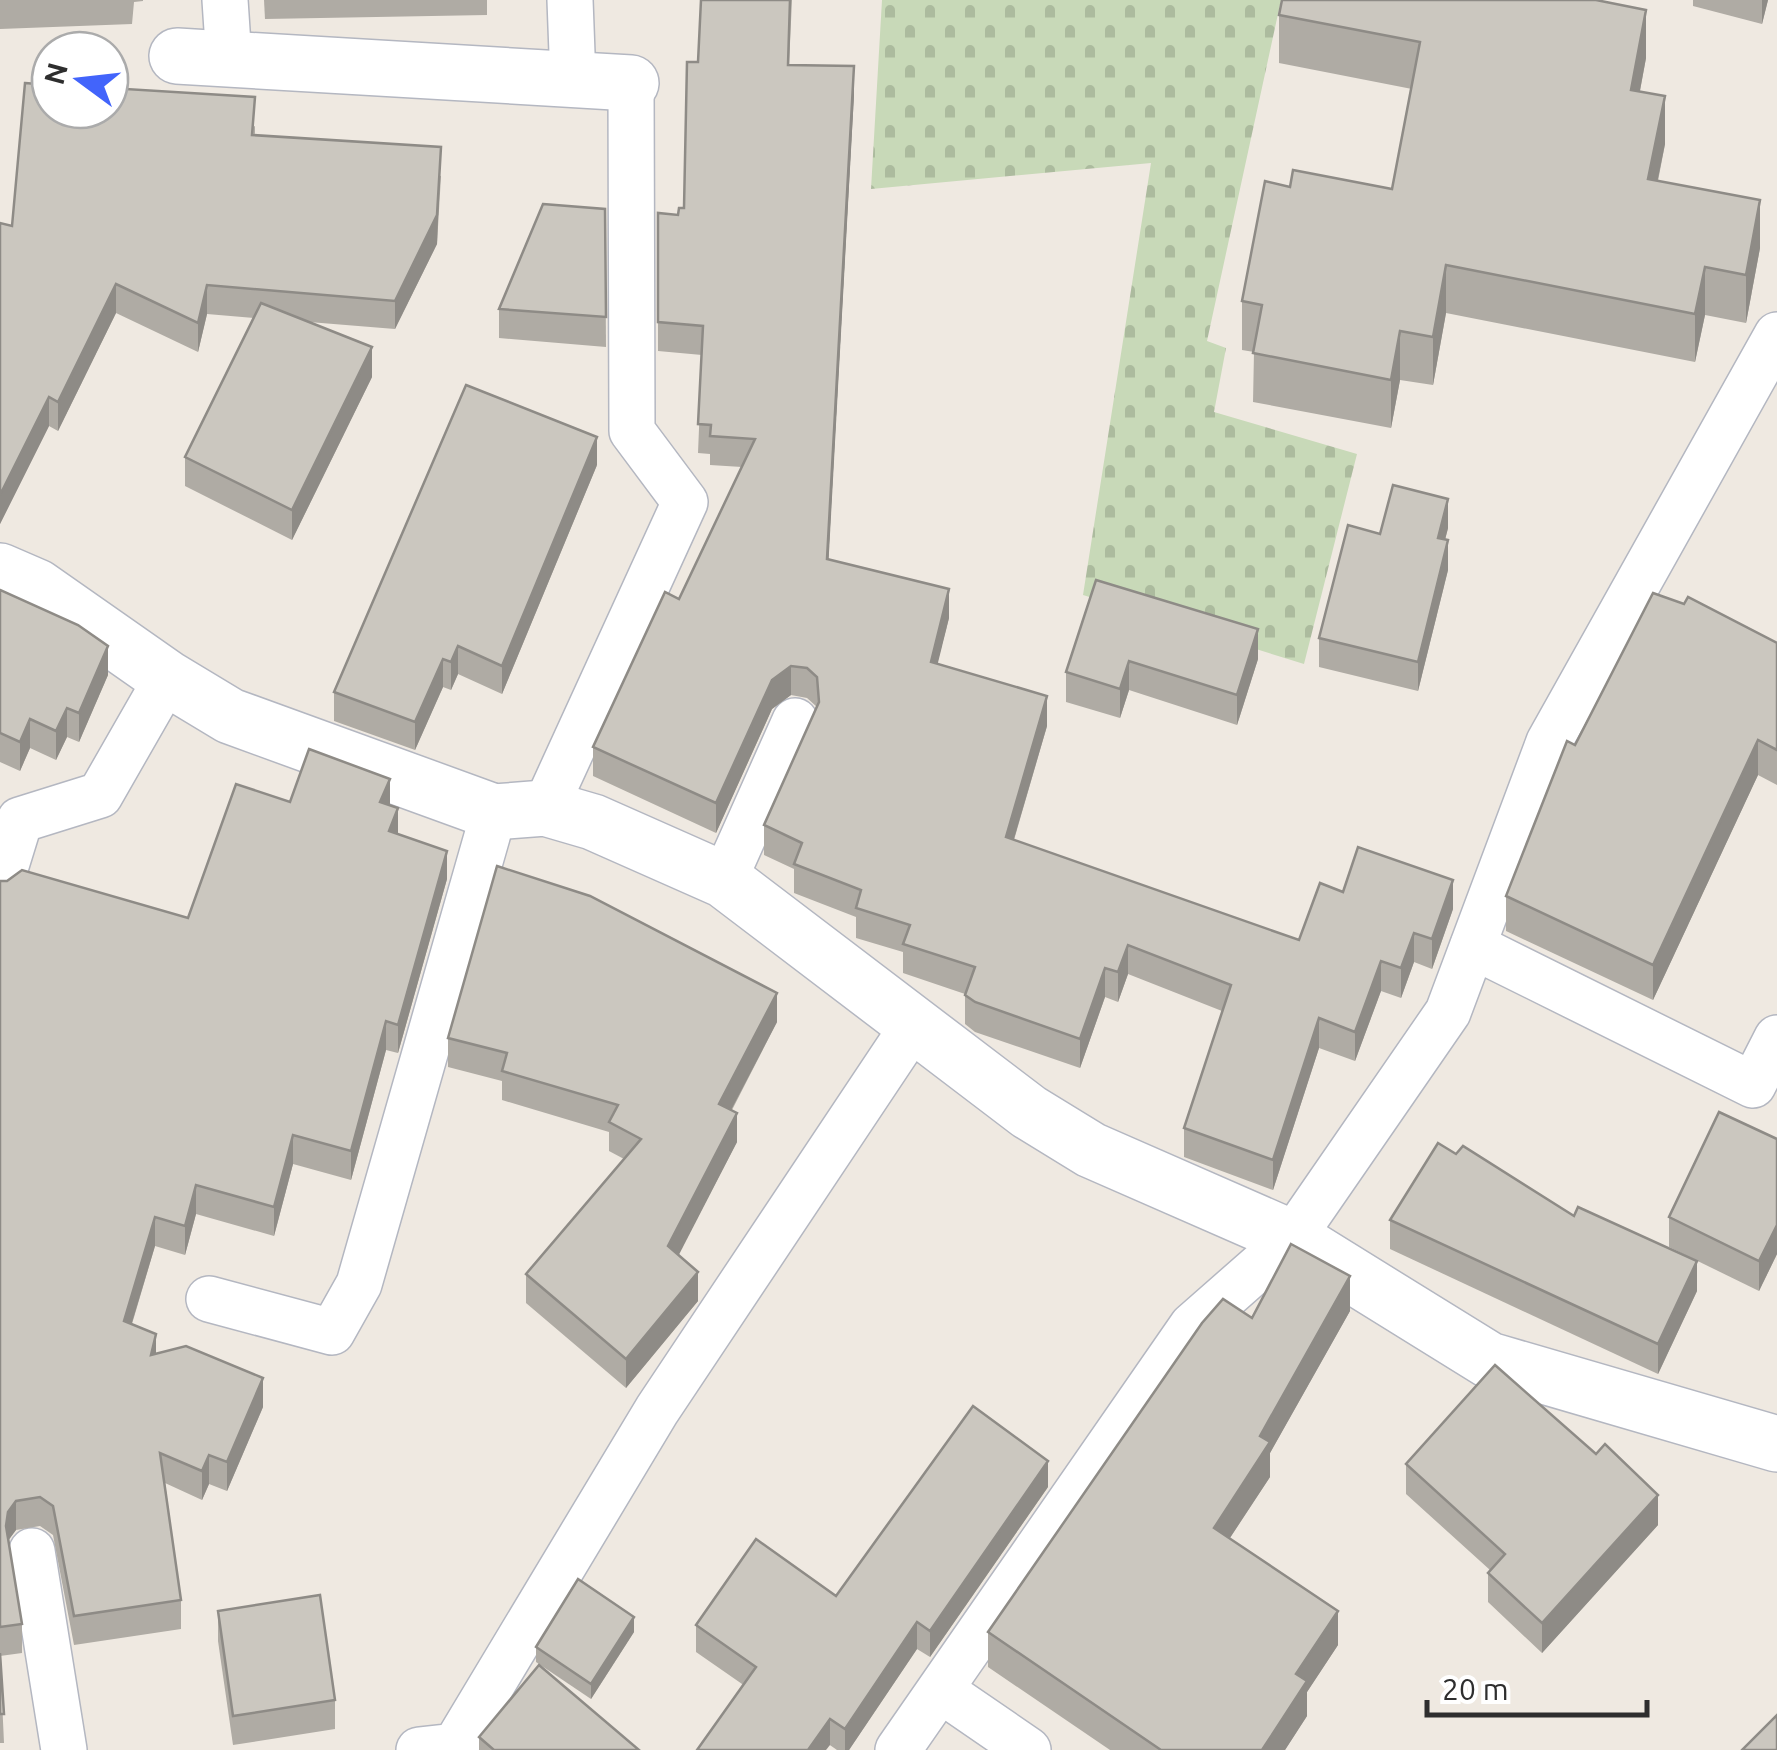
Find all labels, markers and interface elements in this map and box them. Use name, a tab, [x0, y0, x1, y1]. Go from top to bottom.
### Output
north arrow	[30, 30, 130, 130]
text: N	[38, 59, 73, 88]
scale bar	[1427, 1655, 1647, 1717]
text: 20 m	[1442, 1672, 1509, 1706]

